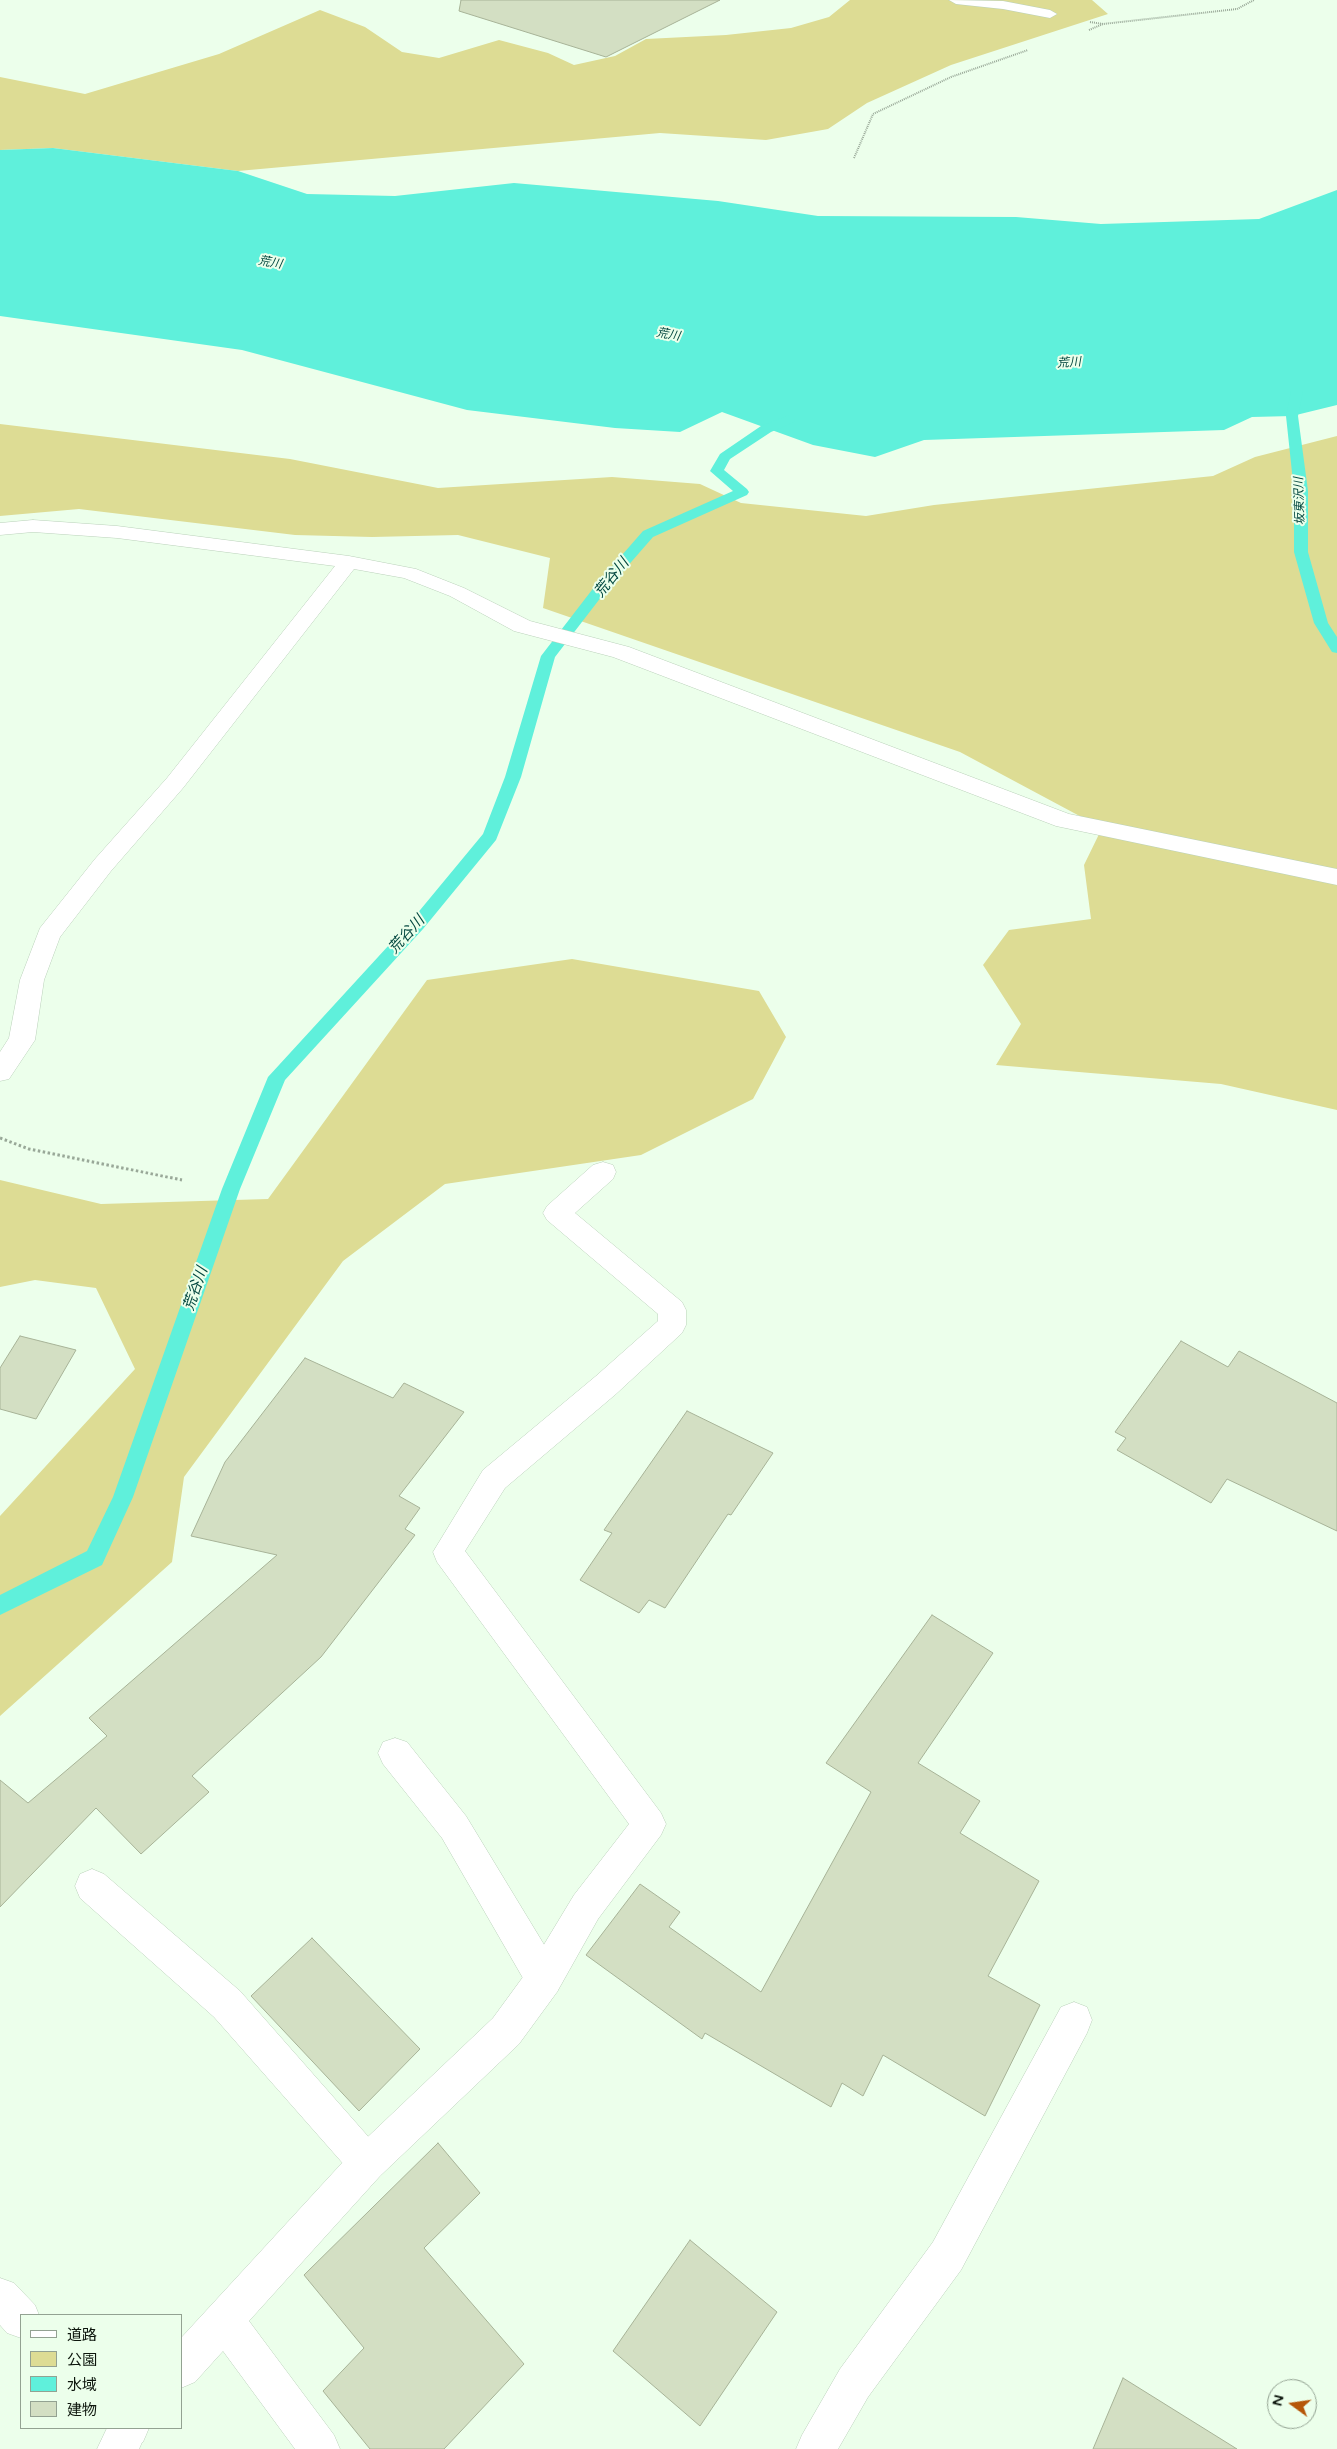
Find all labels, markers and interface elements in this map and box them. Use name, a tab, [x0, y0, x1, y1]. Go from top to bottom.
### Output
water label: 荒川	[257, 254, 283, 272]
water label: 荒川	[655, 326, 681, 344]
water label: 荒川	[1057, 355, 1081, 371]
water label: 坂東沢川	[1292, 477, 1308, 525]
water label: 荒谷川	[591, 555, 633, 601]
water label: 荒谷川	[385, 912, 429, 958]
water label: 荒谷川	[180, 1265, 212, 1313]
legend	[20, 2314, 182, 2429]
text: 道路	[67, 2326, 97, 2344]
text: 公園	[67, 2351, 97, 2369]
text: 水域	[67, 2376, 97, 2394]
north arrow	[1267, 2379, 1317, 2429]
text: N	[1268, 2393, 1288, 2408]
text: 建物	[67, 2401, 97, 2419]

